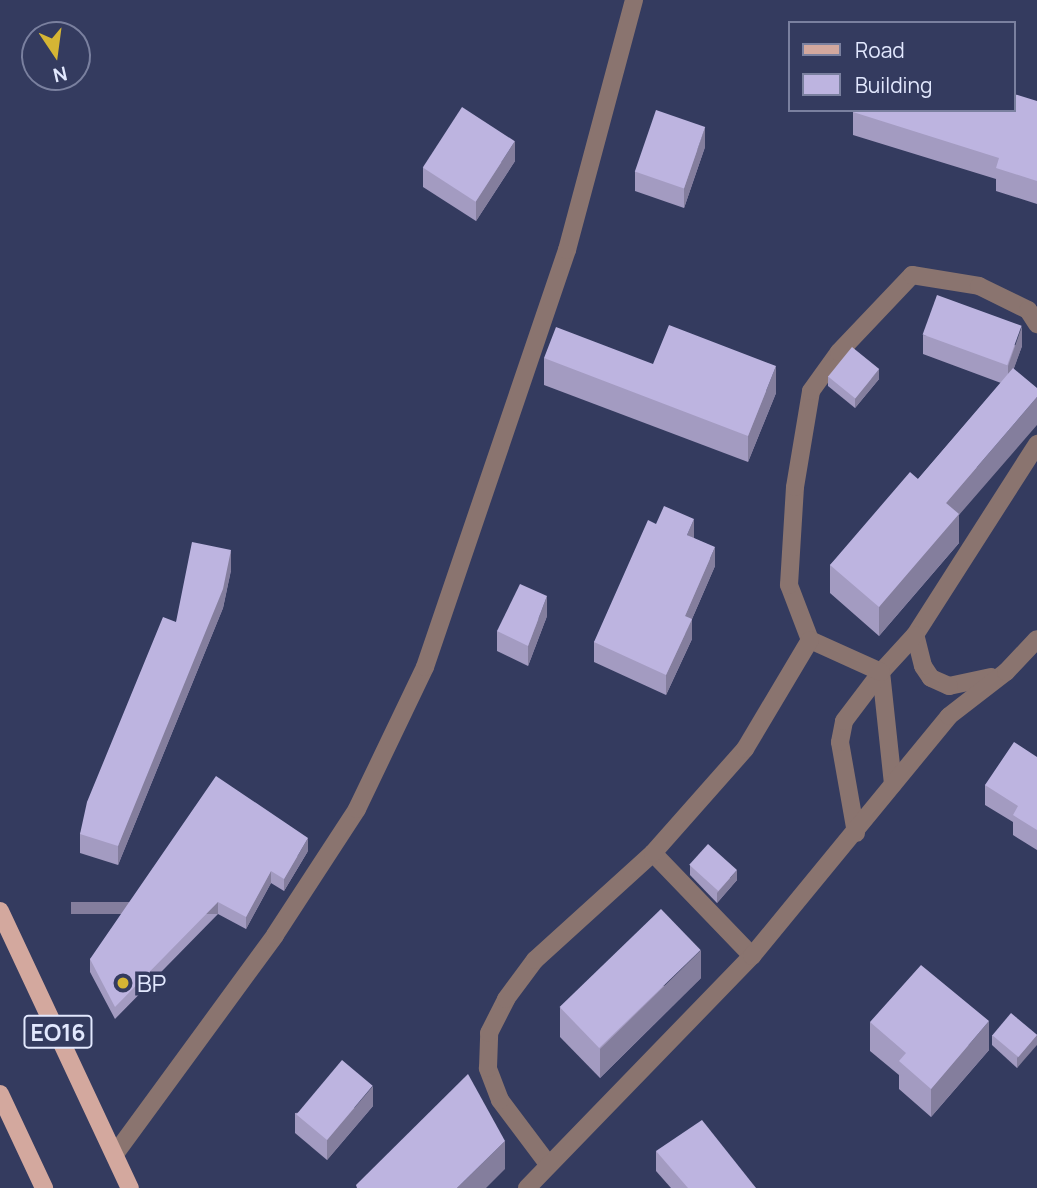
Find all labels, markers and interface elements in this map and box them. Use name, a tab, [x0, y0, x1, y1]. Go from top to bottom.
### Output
north arrow	[21, 21, 91, 91]
legend	[788, 21, 1016, 112]
text: Road	[855, 36, 905, 64]
text: N	[51, 60, 70, 89]
text: Building	[855, 71, 932, 99]
place label: BP	[137, 969, 166, 997]
marker: BP	[115, 975, 131, 991]
road number: ΕΟ16	[23, 1012, 93, 1051]

